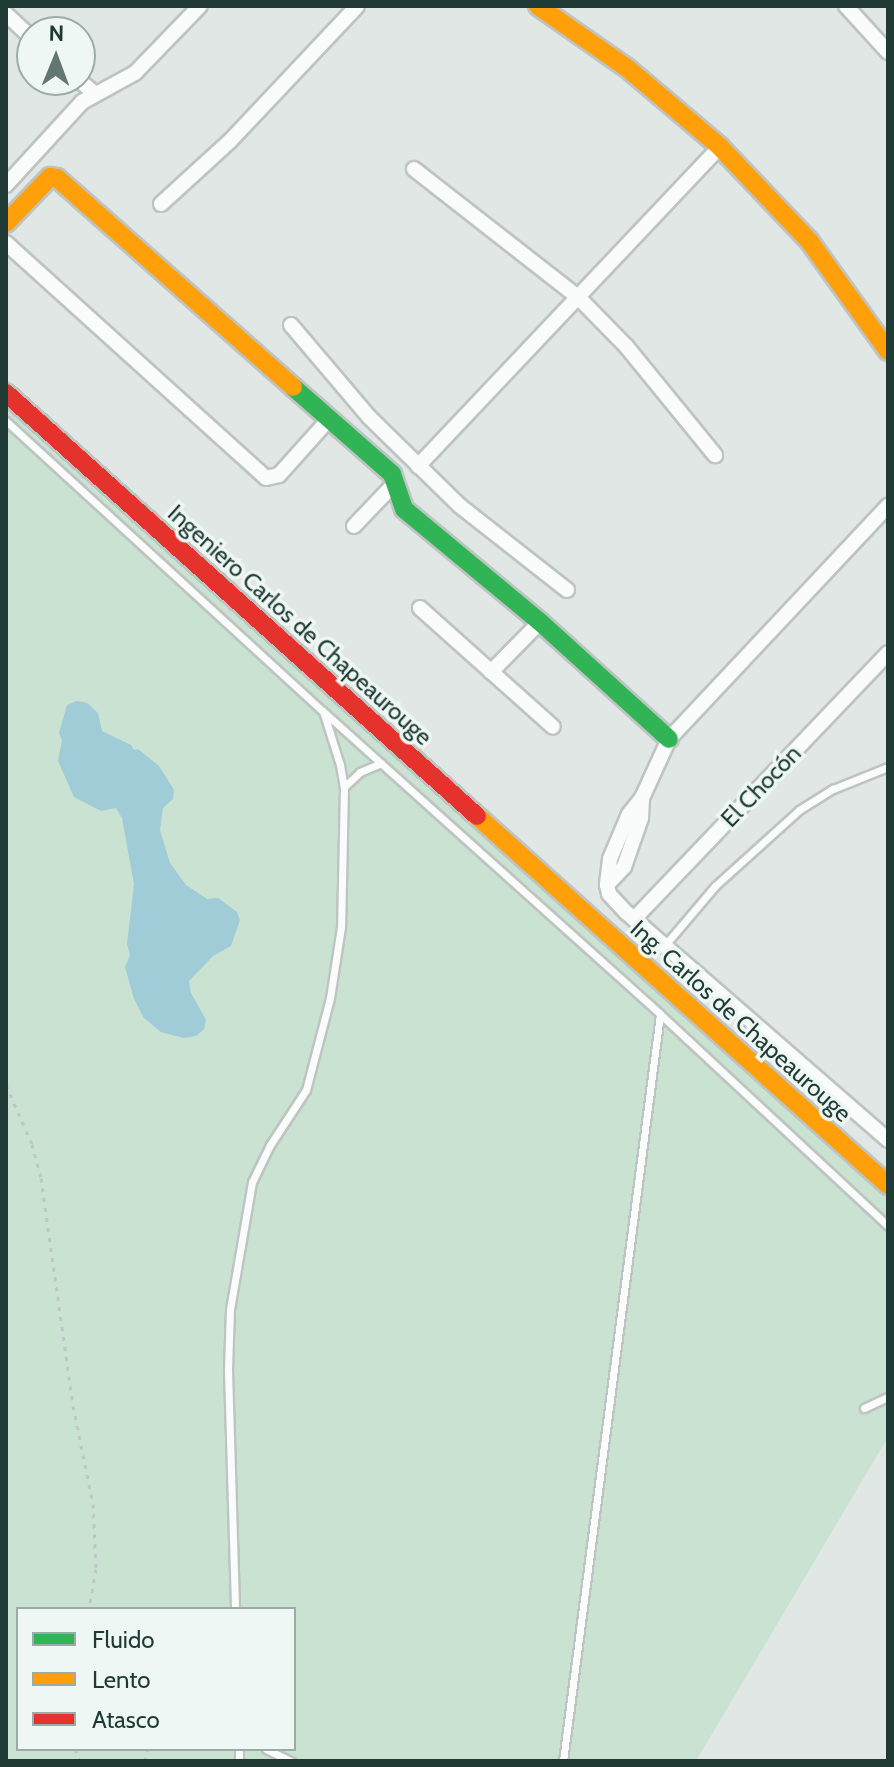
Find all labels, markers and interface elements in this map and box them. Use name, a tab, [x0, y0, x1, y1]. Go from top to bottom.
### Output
north arrow	[16, 16, 96, 96]
text: N	[48, 20, 64, 47]
street label: Ingeniero Carlos de Chapeaurouge	[162, 499, 438, 751]
street label: El Chocón	[715, 739, 807, 833]
street label: Ing. Carlos de Chapeaurouge	[625, 914, 857, 1128]
legend	[16, 1607, 296, 1751]
text: Fluido	[92, 1625, 154, 1654]
text: Lento	[92, 1665, 151, 1694]
text: Atasco	[92, 1705, 160, 1734]

